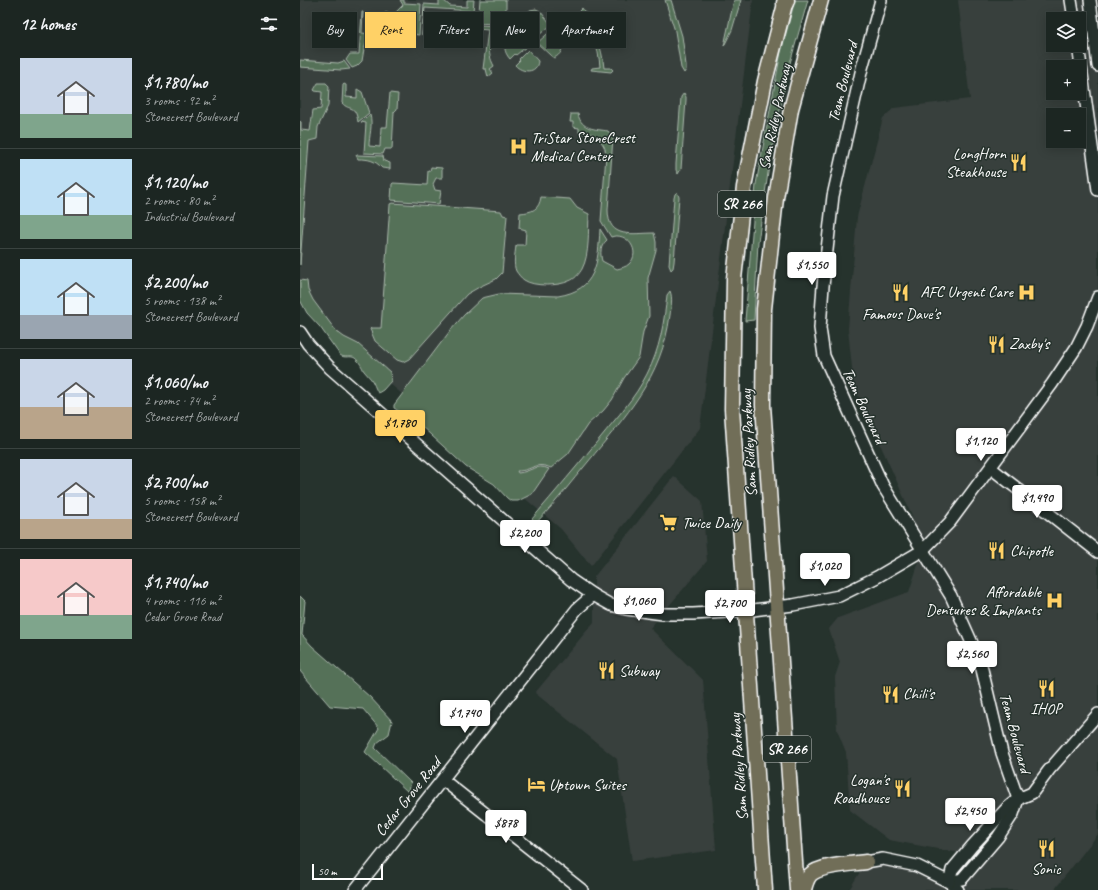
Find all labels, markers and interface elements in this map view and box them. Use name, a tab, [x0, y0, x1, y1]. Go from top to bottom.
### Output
chip: Buy	[312, 12, 357, 48]
chip: Rent	[365, 12, 416, 48]
chip: Filters	[424, 12, 483, 48]
chip: New	[491, 12, 539, 48]
chip: Apartment	[547, 12, 626, 48]
map controls	[1046, 12, 1086, 148]
button: layers	[1046, 12, 1086, 52]
icon: filters	[258, 13, 280, 35]
text: 12 homes	[20, 14, 76, 35]
street label: Team Boulevard	[823, 37, 863, 124]
button: +	[1046, 60, 1086, 100]
street label: Sam Ridley Parkway	[754, 61, 796, 172]
text: $1,780/mo	[144, 72, 207, 93]
icon: home	[52, 74, 100, 122]
text: 3 rooms · 92 m²	[144, 93, 214, 109]
button: −	[1046, 108, 1086, 148]
text: Stonecrest Boulevard	[144, 109, 238, 125]
place label: TriStar StoneCrest Medical Center	[531, 128, 637, 166]
hospital icon: TriStar StoneCrest Medical Center	[508, 137, 528, 157]
place label: LongHorn Steakhouse	[946, 144, 1008, 182]
restaurant icon: LongHorn Steakhouse	[1009, 153, 1029, 173]
text: $1,120/mo	[144, 172, 207, 193]
icon: home	[52, 175, 100, 223]
road number: SR 266	[718, 191, 766, 217]
text: 2 rooms · 80 m²	[144, 193, 214, 209]
text: Industrial Boulevard	[144, 209, 234, 225]
pin: $1,550	[779, 252, 845, 286]
text: $1,550	[796, 257, 828, 273]
text: $2,200/mo	[144, 272, 207, 293]
icon: home	[52, 275, 100, 323]
place label: AFC Urgent Care	[920, 282, 1015, 302]
hospital icon: AFC Urgent Care	[1016, 282, 1036, 302]
restaurant icon: Famous Dave's	[891, 283, 911, 303]
text: 5 rooms · 138 m²	[144, 293, 220, 309]
place label: Famous Dave's	[862, 304, 941, 324]
text: Stonecrest Boulevard	[144, 309, 238, 325]
restaurant icon: Zaxby's	[986, 334, 1006, 354]
place label: Zaxby's	[1009, 334, 1051, 354]
street label: Team Boulevard	[838, 365, 892, 450]
text: $1,060/mo	[144, 372, 208, 393]
icon: home	[52, 375, 100, 423]
street label: Sam Ridley Parkway	[736, 387, 762, 497]
text: 2 rooms · 74 m²	[144, 393, 214, 409]
text: Stonecrest Boulevard	[144, 409, 238, 425]
pin: $1,780	[367, 410, 433, 444]
text: $1,780	[384, 415, 416, 431]
pin: $1,120	[948, 428, 1014, 462]
text: $1,120	[965, 433, 997, 449]
text: $2,700/mo	[144, 472, 207, 493]
icon: home	[52, 475, 100, 523]
pin: $1,490	[1004, 485, 1070, 519]
text: $1,490	[1021, 490, 1053, 506]
text: 5 rooms · 158 m²	[144, 493, 220, 509]
text: Stonecrest Boulevard	[144, 509, 238, 525]
supermarket icon: Twice Daily	[659, 513, 679, 533]
place label: Twice Daily	[682, 513, 742, 533]
pin: $2,200	[492, 520, 558, 554]
text: $2,200	[509, 525, 541, 541]
restaurant icon: Chipotle	[987, 541, 1007, 561]
place label: Chipotle	[1010, 541, 1055, 561]
pin: $1,020	[792, 553, 858, 587]
text: $1,020	[809, 558, 841, 574]
text: $1,740/mo	[144, 572, 207, 593]
icon: home	[52, 575, 100, 623]
place label: Affordable Dentures & Implants	[926, 582, 1043, 620]
pin: $1,060	[606, 588, 672, 622]
pin: $2,700	[697, 590, 763, 624]
hospital icon: Affordable Dentures & Implants	[1044, 591, 1064, 611]
text: 4 rooms · 116 m²	[144, 593, 220, 609]
text: $1,060	[623, 593, 655, 609]
text: $2,700	[714, 595, 746, 611]
text: Cedar Grove Road	[144, 609, 221, 625]
pin: $2,560	[939, 641, 1005, 675]
text: $2,560	[956, 646, 988, 662]
restaurant icon: Subway	[596, 661, 616, 681]
place label: Subway	[619, 661, 661, 681]
restaurant icon: IHOP	[1036, 678, 1056, 698]
restaurant icon: Chili's	[880, 684, 900, 704]
place label: Chili's	[903, 684, 936, 704]
street label: Team Boulevard	[995, 691, 1036, 778]
place label: IHOP	[1031, 699, 1064, 719]
pin: $1,740	[432, 700, 498, 734]
text: $1,740	[449, 705, 481, 721]
street label: Sam Ridley Parkway	[725, 711, 753, 821]
road number: SR 266	[763, 736, 811, 762]
street label: Cedar Grove Road	[370, 752, 447, 840]
place label: Logan's Roadhouse	[833, 770, 891, 808]
hotel icon: Uptown Suites	[526, 775, 546, 795]
place label: Uptown Suites	[549, 775, 627, 795]
restaurant icon: Logan's Roadhouse	[892, 779, 912, 799]
pin: $2,450	[937, 798, 1003, 832]
text: $2,450	[954, 803, 986, 819]
pin: $878	[482, 810, 530, 844]
text: $878	[494, 815, 518, 831]
restaurant icon: Sonic	[1036, 838, 1056, 858]
place label: Sonic	[1031, 859, 1062, 879]
scale bar	[312, 862, 383, 881]
text: 50 m	[318, 864, 337, 878]

